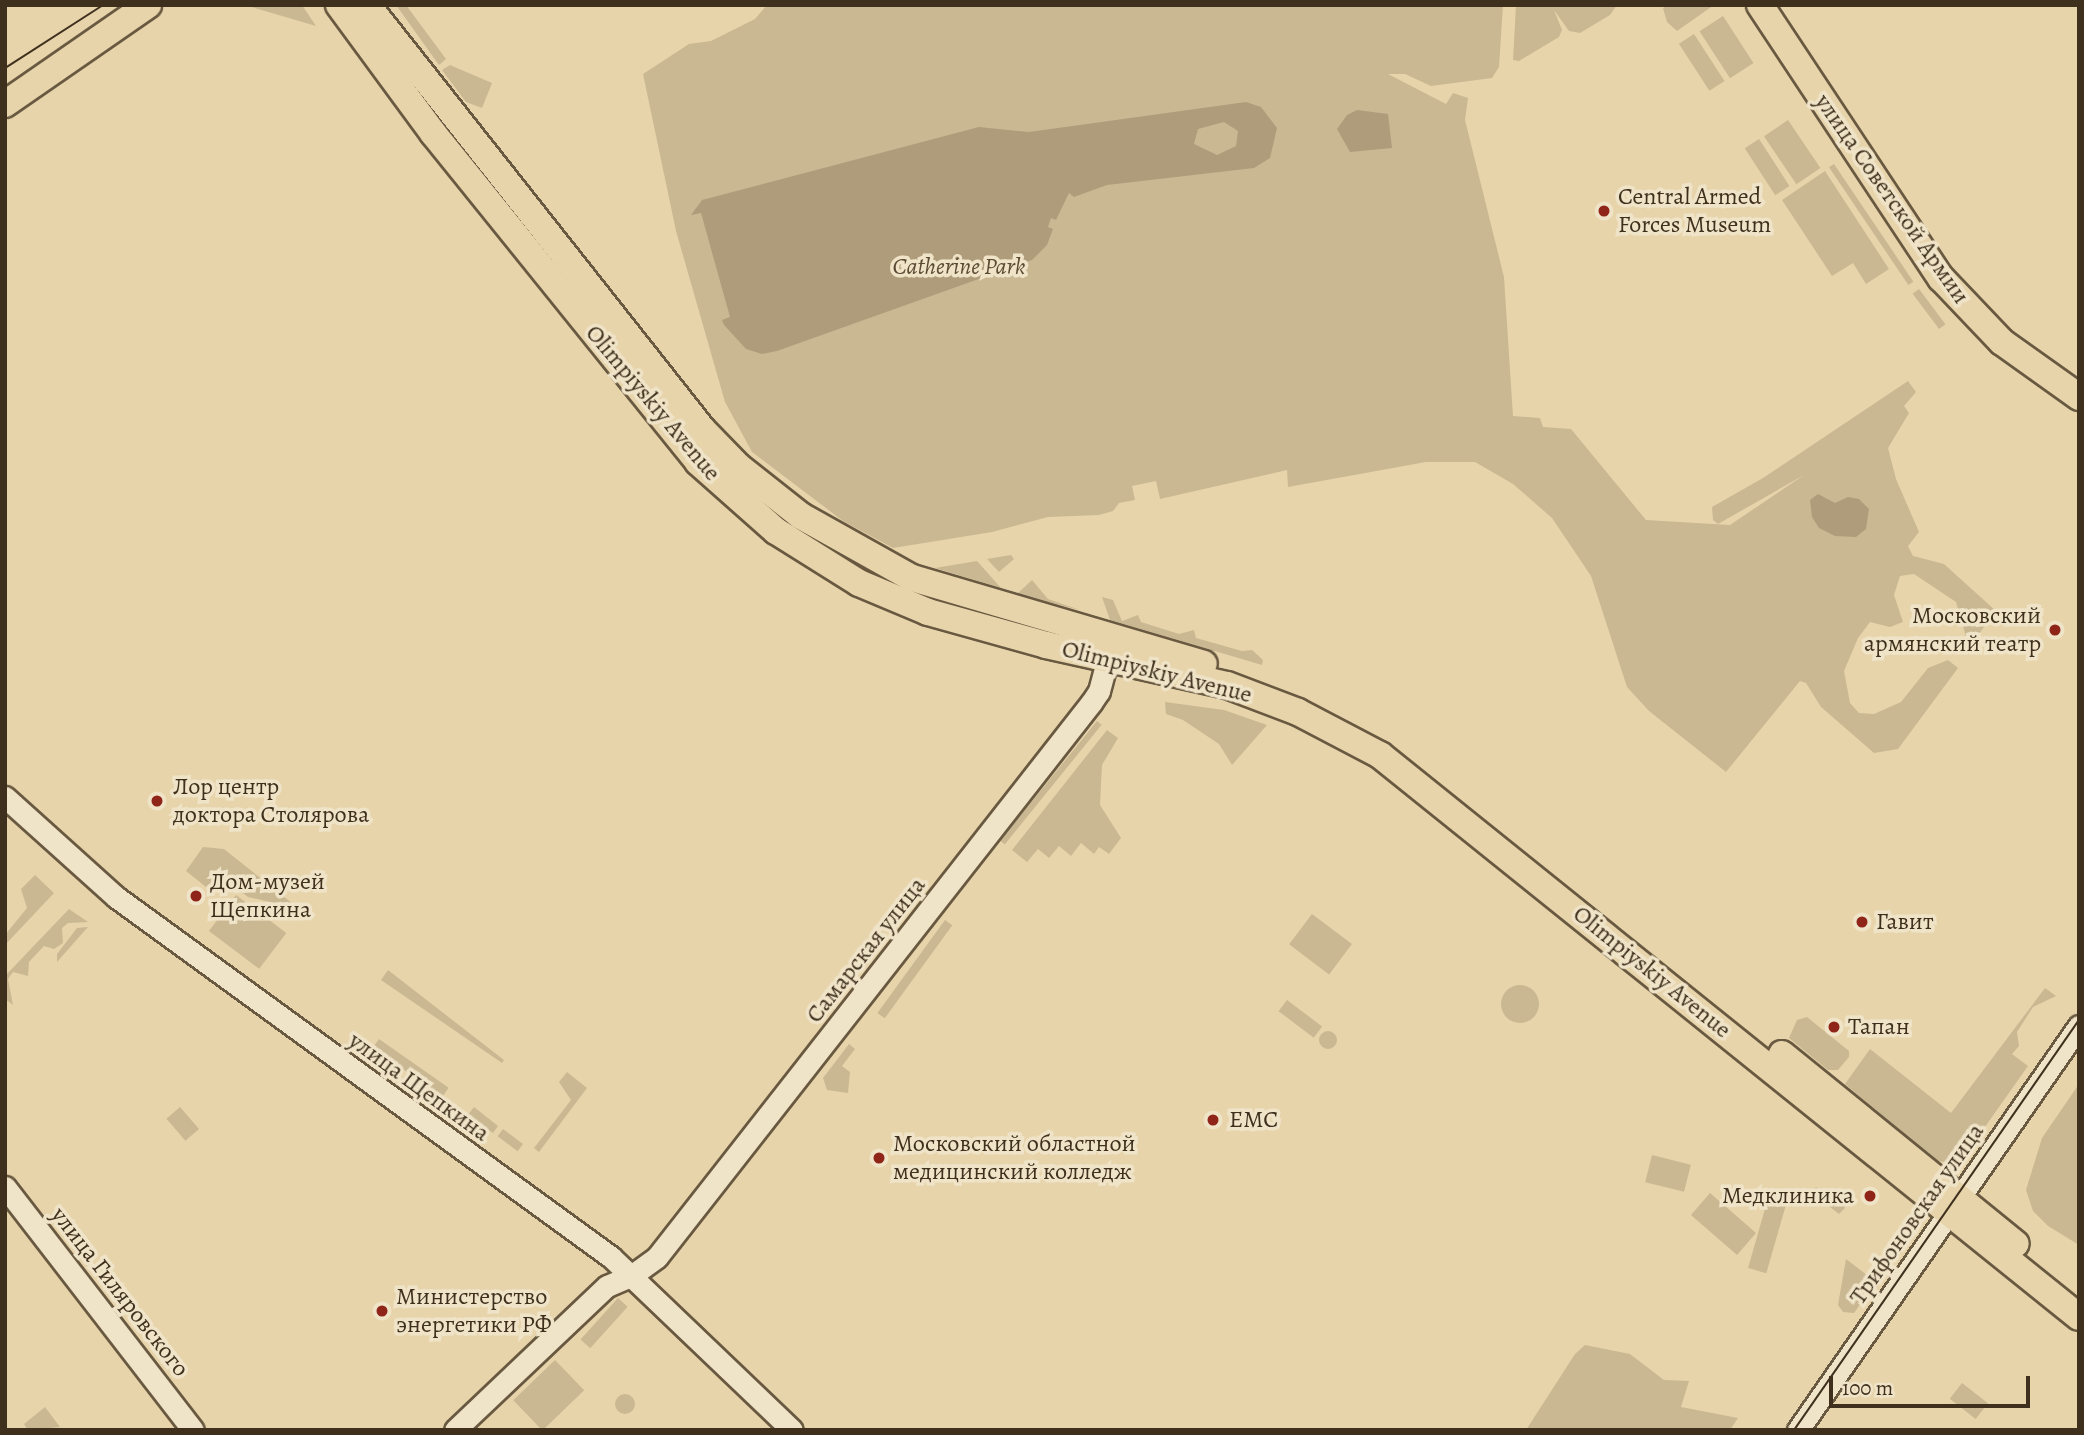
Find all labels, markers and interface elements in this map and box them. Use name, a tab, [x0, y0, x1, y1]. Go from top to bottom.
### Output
street label: улица Советской Армии	[1809, 89, 1975, 309]
place label: Central Armed Forces Museum	[1618, 183, 1771, 239]
marker: Central Armed Forces Museum	[1596, 203, 1612, 219]
park label: Catherine Park	[892, 253, 1026, 281]
street label: Olimpiyskiy Avenue	[579, 319, 727, 487]
place label: Московский армянский театр	[1864, 602, 2041, 658]
marker: Московский армянский театр	[2047, 622, 2063, 638]
street label: Olimpiyskiy Avenue	[1059, 634, 1255, 710]
place label: Лор центр доктора Столярова	[173, 773, 369, 829]
marker: Лор центр доктора Столярова	[147, 791, 167, 811]
place label: Дом-музей Щепкина	[210, 868, 325, 924]
street label: Самарская улица	[800, 871, 932, 1029]
marker: Дом-музей Щепкина	[188, 888, 204, 904]
street label: Olimpiyskiy Avenue	[1567, 900, 1737, 1044]
place label: Гавит	[1876, 908, 1934, 936]
marker: Гавит	[1854, 914, 1870, 930]
place label: Тапан	[1848, 1013, 1910, 1041]
marker: Тапан	[1826, 1019, 1842, 1035]
street label: улица Щепкина	[343, 1026, 495, 1148]
place label: EMC	[1229, 1106, 1278, 1134]
marker: EMC	[1203, 1110, 1223, 1130]
street label: Трифоновская улица	[1844, 1118, 1990, 1310]
place label: Московский областной медицинский колледж	[893, 1130, 1136, 1186]
marker: Московский областной медицинский колледж	[871, 1150, 887, 1166]
place label: Медклиника	[1722, 1182, 1854, 1210]
marker: Медклиника	[1860, 1186, 1880, 1206]
street label: улица Гиляровского	[45, 1201, 195, 1383]
place label: Министерство энергетики РФ	[396, 1283, 552, 1339]
marker: Министерство энергетики РФ	[374, 1303, 390, 1319]
scale bar	[1832, 1362, 2033, 1406]
text: 100 m	[1842, 1374, 1893, 1402]

